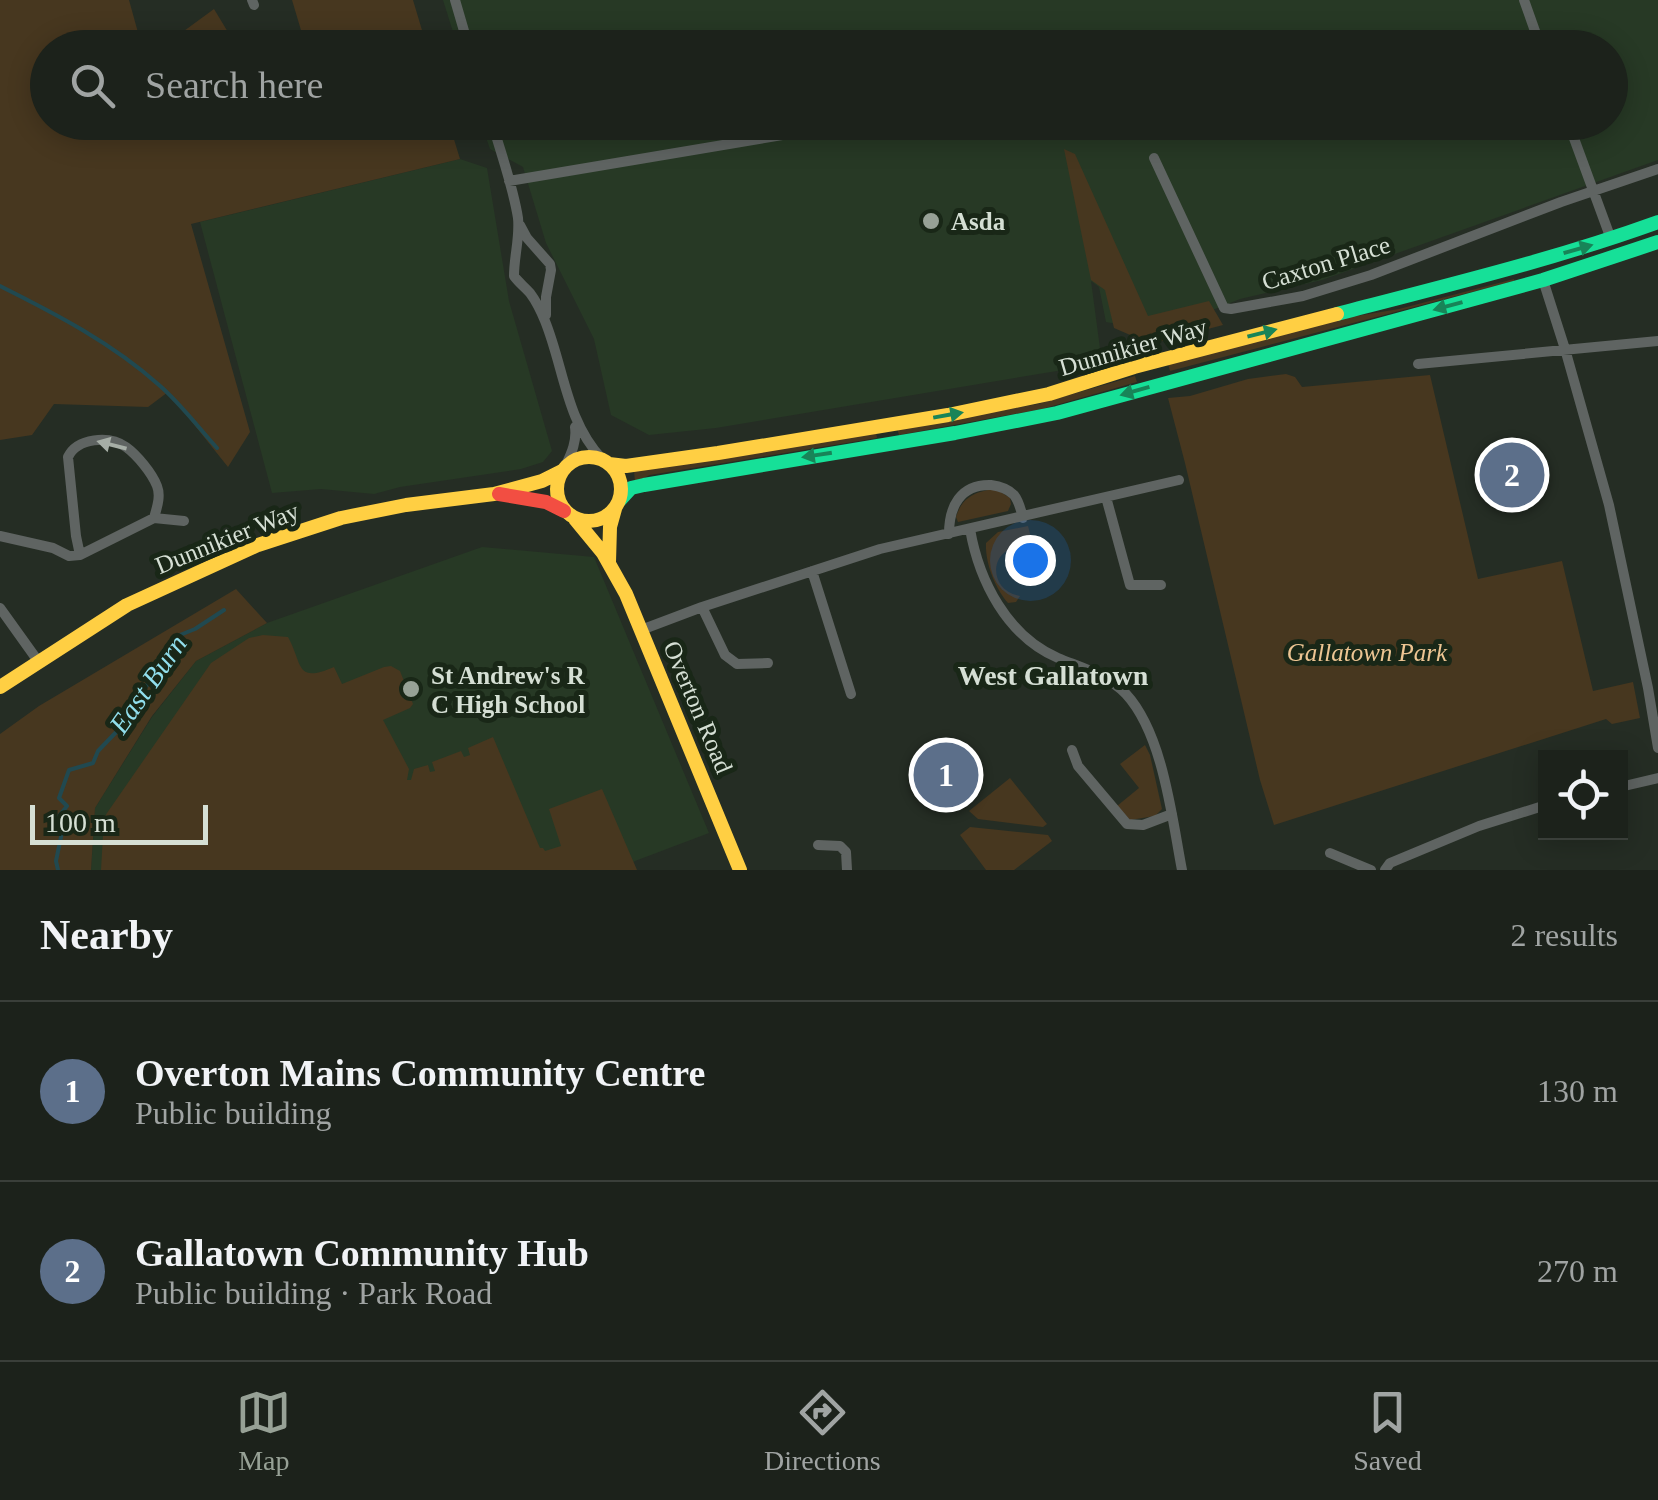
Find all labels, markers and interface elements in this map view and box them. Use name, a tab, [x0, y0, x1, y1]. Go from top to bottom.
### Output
search box	[30, 30, 1628, 140]
icon: search	[65, 58, 120, 113]
text: Search here	[145, 64, 323, 106]
place label: Asda	[951, 208, 1006, 235]
marker: Asda	[920, 210, 942, 232]
street label: Caxton Place	[1259, 231, 1393, 295]
one-way arrow	[1563, 241, 1594, 256]
one-way arrow	[1433, 298, 1464, 314]
street label: Dunnikier Way	[1056, 313, 1210, 381]
one-way arrow	[1247, 325, 1278, 341]
one-way arrow	[1119, 384, 1150, 399]
one-way arrow	[932, 406, 963, 422]
one-way arrow	[96, 437, 127, 452]
pin: 2	[1480, 438, 1544, 512]
one-way arrow	[800, 448, 832, 463]
street label: Dunnikier Way	[151, 497, 303, 579]
your location	[1005, 535, 1056, 586]
water label: East Burn	[102, 629, 193, 740]
street label: Overton Road	[658, 637, 738, 778]
park label: Gallatown Park	[1287, 639, 1448, 666]
district label: West Gallatown	[958, 660, 1149, 691]
place label: St Andrew's R C High School	[431, 662, 586, 718]
marker: St Andrew's R C High School	[400, 678, 422, 700]
pin: 1	[914, 738, 978, 812]
map controls	[1538, 750, 1628, 840]
button: locate	[1538, 750, 1628, 840]
scale bar	[30, 800, 208, 844]
text: 100 m	[45, 807, 116, 838]
text: Nearby	[40, 912, 173, 958]
text: 2 results	[1510, 917, 1618, 953]
text: Overton Mains Community Centre	[135, 1052, 705, 1094]
text: 1	[65, 1073, 81, 1109]
text: 130 m	[1537, 1073, 1618, 1109]
text: Public building	[135, 1095, 331, 1131]
text: Gallatown Community Hub	[135, 1232, 589, 1274]
text: 2	[65, 1253, 81, 1289]
text: 270 m	[1537, 1253, 1618, 1289]
text: Public building · Park Road	[135, 1275, 492, 1311]
tab: Map	[236, 1385, 291, 1477]
tab: Directions	[764, 1385, 881, 1477]
tab: Saved	[1353, 1385, 1422, 1477]

